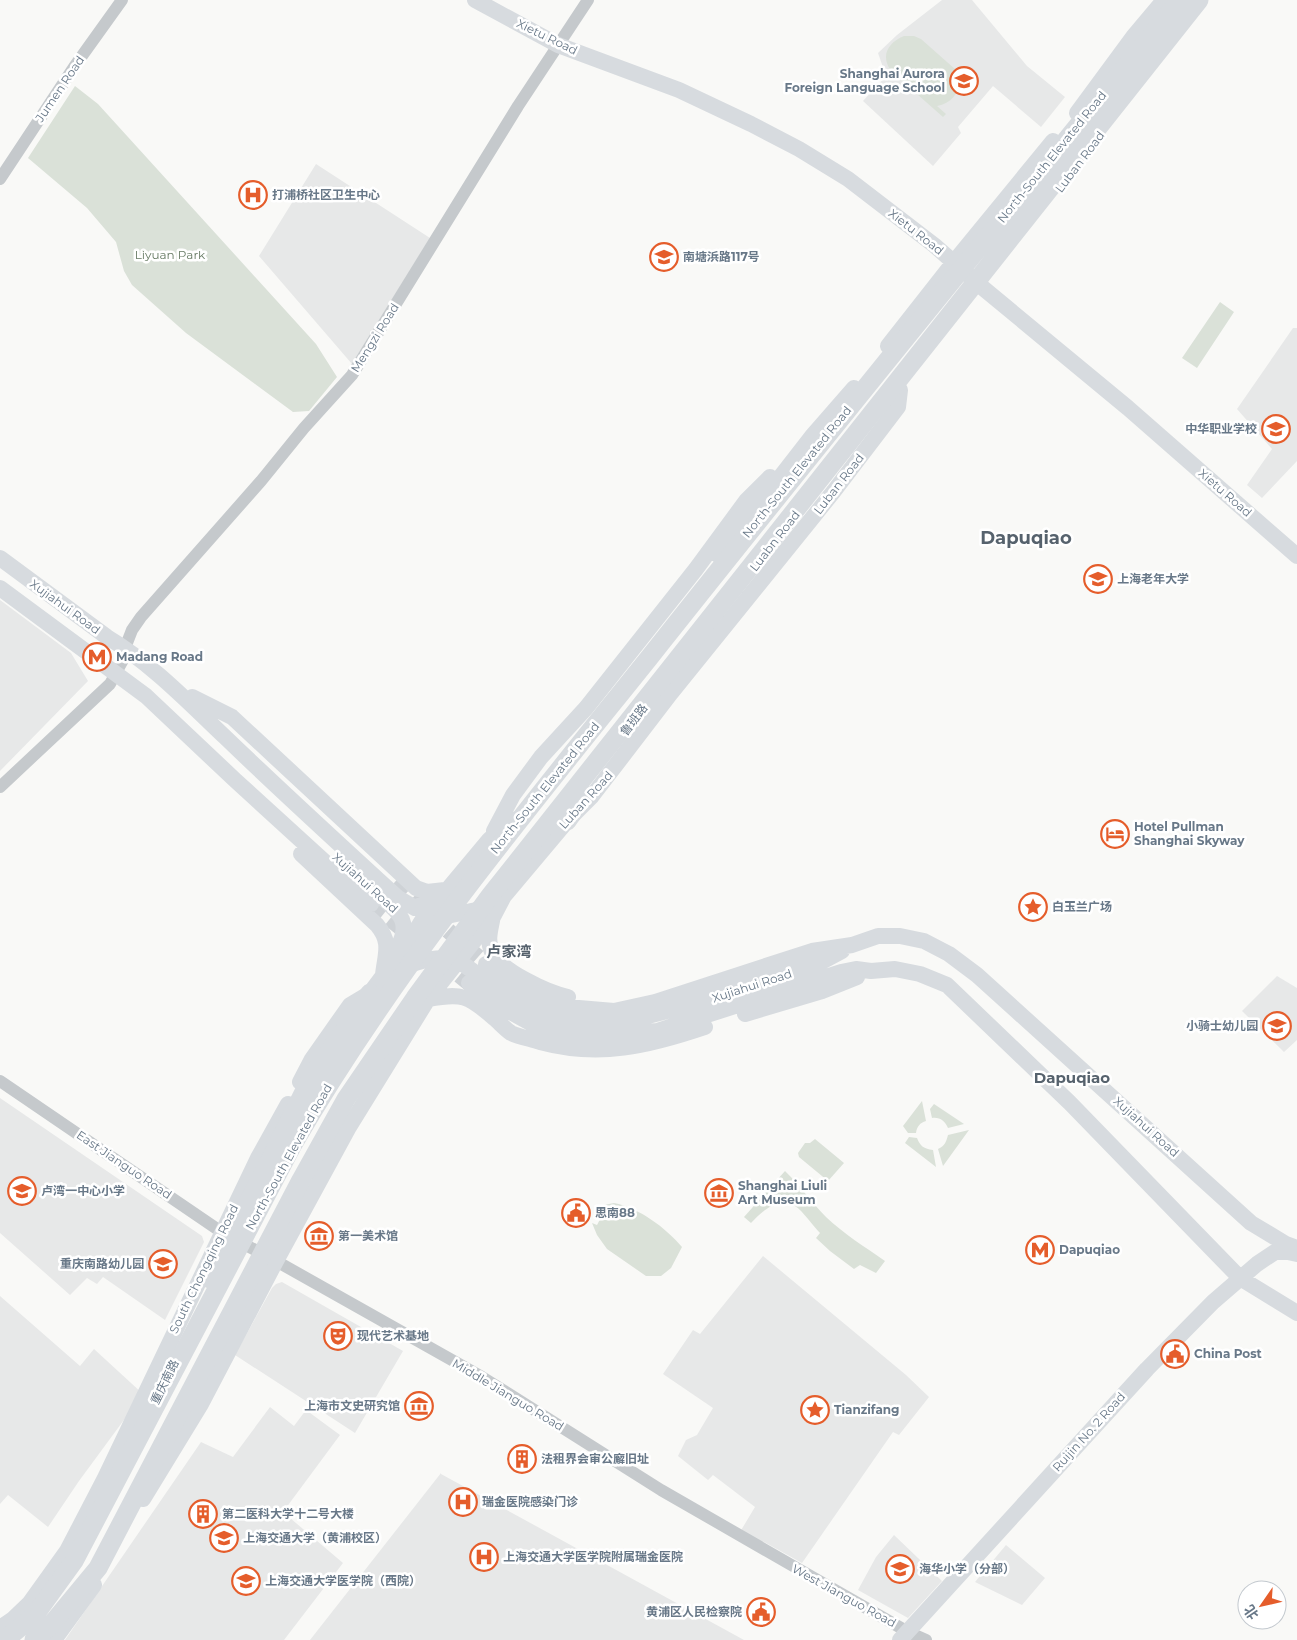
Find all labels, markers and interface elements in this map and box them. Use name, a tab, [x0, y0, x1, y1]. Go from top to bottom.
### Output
street label: Xietu Road	[514, 15, 580, 58]
street label: Jumen Road	[31, 53, 87, 126]
place label: Shanghai Aurora Foreign Language School	[784, 66, 945, 95]
school or university icon: Shanghai Aurora Foreign Language School	[949, 66, 979, 96]
street label: North-South Elevated Road	[994, 88, 1109, 226]
street label: Luban Road	[1052, 128, 1108, 195]
hospital icon: 打浦桥社区卫生中心	[238, 180, 268, 210]
place label: 打浦桥社区卫生中心	[272, 187, 380, 202]
street label: Xietu Road	[886, 205, 947, 258]
school or university icon: 南塘浜路117号	[649, 242, 679, 272]
park label: Liyuan Park	[135, 247, 206, 262]
place label: 南塘浜路117号	[683, 249, 760, 264]
street label: Mengzi Road	[347, 300, 402, 375]
street label: North-South Elevated Road	[739, 403, 854, 541]
school or university icon: 中华职业学校	[1261, 414, 1291, 444]
place label: 中华职业学校	[1185, 421, 1257, 436]
street label: Luban Road	[810, 450, 867, 517]
street label: Xietu Road	[1196, 465, 1255, 520]
street label: Luabn Road	[746, 507, 803, 574]
district label: Dapuqiao	[980, 527, 1072, 549]
school or university icon: 上海老年大学	[1083, 564, 1113, 594]
place label: 上海老年大学	[1117, 571, 1189, 586]
street label: Xujiahui Road	[27, 576, 103, 637]
metro station icon: Madang Road	[82, 642, 112, 672]
place label: Madang Road	[116, 649, 203, 664]
street label: 鲁班路	[617, 701, 650, 739]
street label: North-South Elevated Road	[487, 719, 602, 857]
street label: Luban Road	[556, 768, 616, 832]
hotel icon: Hotel Pullman Shanghai Skyway	[1100, 819, 1130, 849]
place label: Hotel Pullman Shanghai Skyway	[1134, 819, 1245, 848]
street label: Xujiahui Road	[329, 849, 401, 916]
place icon: 白玉兰广场	[1018, 892, 1048, 922]
place label: 白玉兰广场	[1052, 899, 1112, 914]
district label: 卢家湾	[486, 942, 532, 961]
street label: Xujiahui Road	[710, 966, 794, 1006]
school or university icon: 小骑士幼儿园	[1262, 1011, 1292, 1041]
place label: 小骑士幼儿园	[1186, 1018, 1258, 1033]
district label: Dapuqiao	[1034, 1068, 1110, 1087]
street label: North-South Elevated Road	[242, 1081, 335, 1233]
street label: Xujiahui Road	[1110, 1093, 1182, 1160]
street label: East Jianguo Road	[74, 1127, 175, 1202]
school or university icon: 卢湾一中心小学	[7, 1176, 37, 1206]
museum icon: Shanghai Liuli Art Museum	[704, 1178, 734, 1208]
place label: Shanghai Liuli Art Museum	[737, 1178, 827, 1207]
place label: 卢湾一中心小学	[41, 1183, 125, 1198]
public building icon: 思南88	[561, 1198, 591, 1228]
street label: South Chongqing Road	[166, 1202, 241, 1336]
place label: 思南88	[595, 1205, 635, 1220]
museum icon: 第一美术馆	[304, 1221, 334, 1251]
place label: 第一美术馆	[338, 1228, 398, 1243]
metro station icon: Dapuqiao	[1025, 1235, 1055, 1265]
place label: Dapuqiao	[1059, 1242, 1120, 1257]
school or university icon: 重庆南路幼儿园	[148, 1249, 178, 1279]
place label: 重庆南路幼儿园	[60, 1256, 144, 1271]
theatre icon: 现代艺术基地	[323, 1321, 353, 1351]
place label: 现代艺术基地	[357, 1328, 429, 1343]
public building icon: China Post	[1160, 1339, 1190, 1369]
place label: China Post	[1194, 1346, 1263, 1361]
street label: Middle Jianguo Road	[450, 1355, 567, 1434]
street label: 重庆南路	[147, 1357, 182, 1407]
street label: Ruijin No. 2 Road	[1049, 1389, 1128, 1475]
museum icon: 上海市文史研究馆	[404, 1391, 434, 1421]
place icon: Tianzifang	[800, 1395, 830, 1425]
place label: 上海市文史研究馆	[304, 1398, 400, 1413]
place label: Tianzifang	[834, 1402, 900, 1417]
building icon: 法租界会审公廨旧址	[507, 1444, 537, 1474]
place label: 法租界会审公廨旧址	[541, 1451, 649, 1466]
hospital icon: 瑞金医院感染门诊	[448, 1487, 478, 1517]
place label: 瑞金医院感染门诊	[482, 1494, 579, 1509]
building icon: 第二医科大学十二号大楼	[188, 1499, 218, 1529]
place label: 第二医科大学十二号大楼	[222, 1506, 354, 1521]
school or university icon: 上海交通大学（黄浦校区）	[209, 1523, 239, 1553]
place label: 上海交通大学（黄浦校区）	[243, 1530, 387, 1545]
hospital icon: 上海交通大学医学院附属瑞金医院	[469, 1542, 499, 1572]
place label: 上海交通大学医学院附属瑞金医院	[503, 1549, 683, 1564]
school or university icon: 海华小学（分部）	[885, 1554, 915, 1584]
street label: West Jianguo Road	[790, 1561, 899, 1630]
place label: 海华小学（分部）	[919, 1561, 1015, 1576]
school or university icon: 上海交通大学医学院（西院）	[231, 1566, 261, 1596]
place label: 上海交通大学医学院（西院）	[265, 1573, 421, 1588]
north arrow	[1237, 1580, 1287, 1630]
public building icon: 黄浦区人民检察院	[746, 1597, 776, 1627]
text: 北	[1240, 1601, 1263, 1623]
place label: 黄浦区人民检察院	[646, 1604, 742, 1619]

